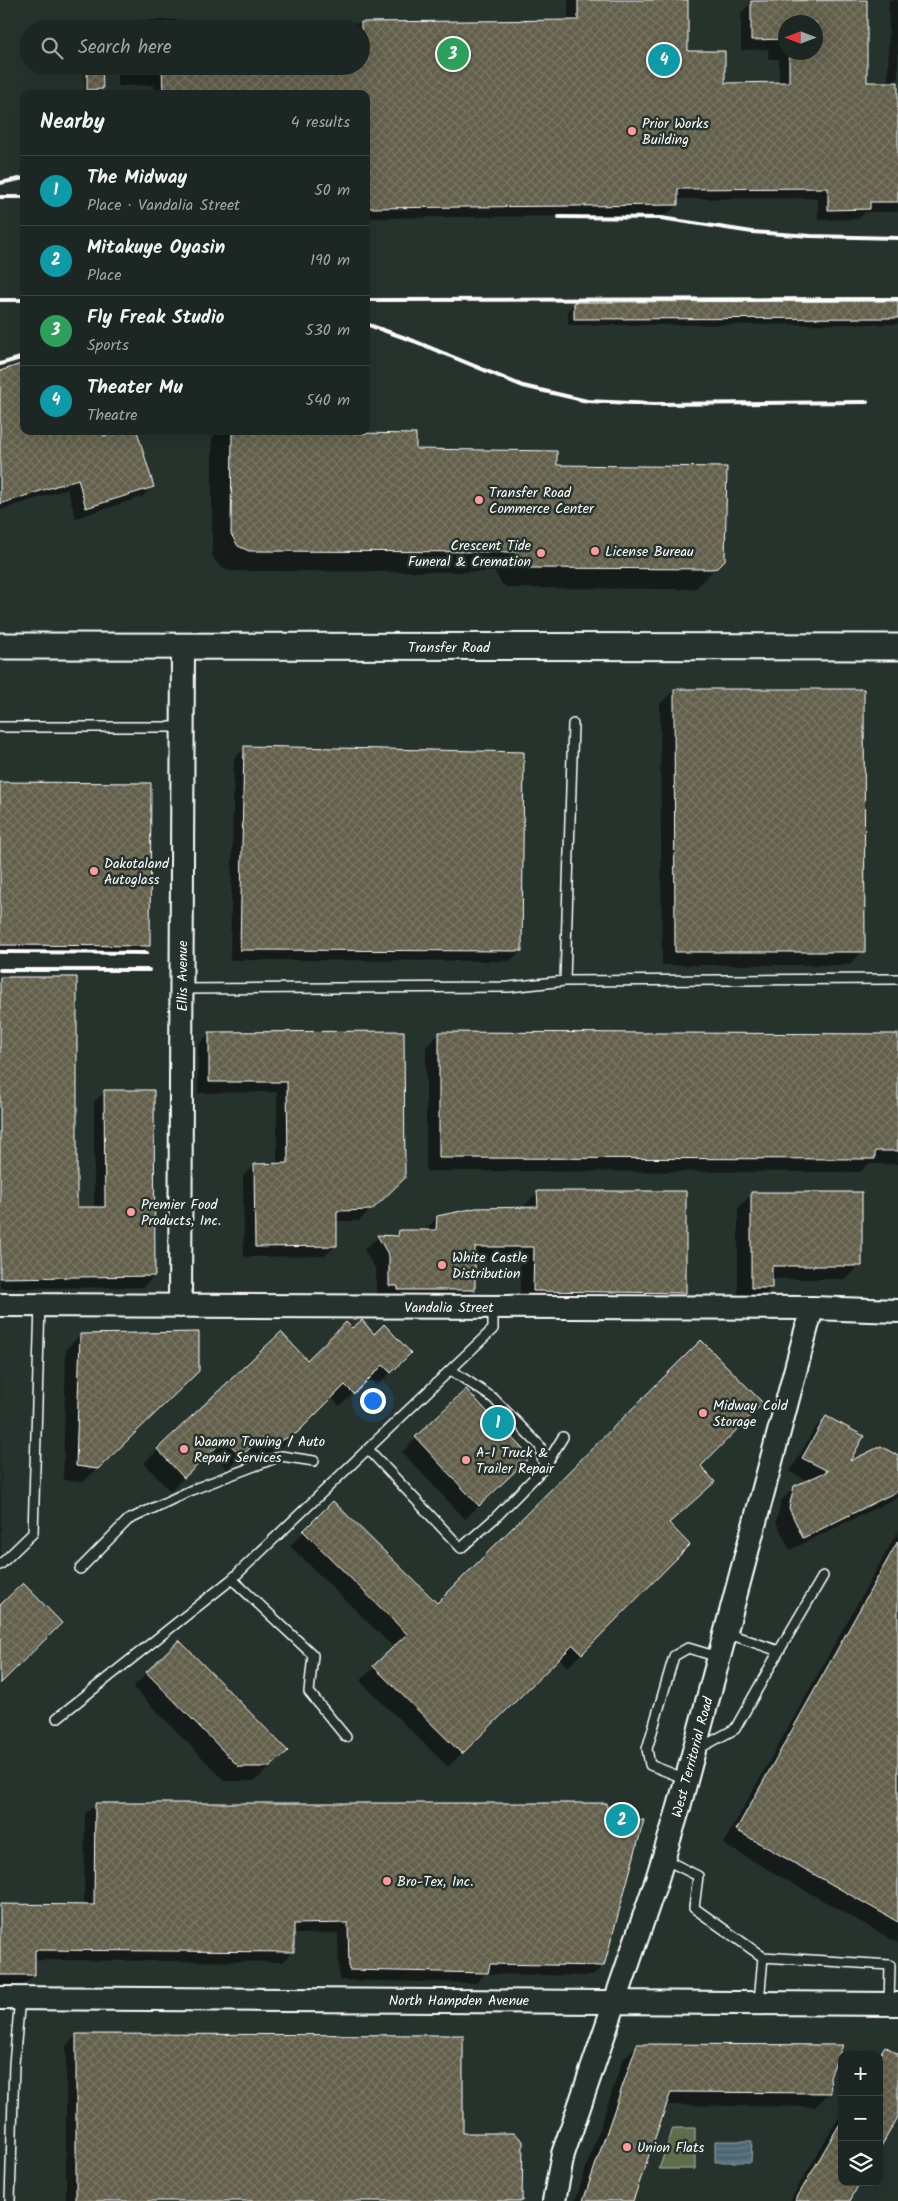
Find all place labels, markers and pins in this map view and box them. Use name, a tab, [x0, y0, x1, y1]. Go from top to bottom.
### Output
pin: 3	[437, 35, 469, 73]
pin: 4	[648, 41, 680, 79]
place label: Prior Works Building	[642, 113, 709, 151]
marker: Prior Works Building	[626, 125, 638, 137]
place label: Transfer Road Commerce Center	[489, 482, 595, 520]
marker: Transfer Road Commerce Center	[473, 494, 485, 506]
place label: Crescent Tide Funeral & Cremation	[408, 535, 532, 573]
place label: License Bureau	[605, 541, 694, 563]
marker: License Bureau	[589, 545, 601, 557]
marker: Crescent Tide Funeral & Cremation	[535, 547, 547, 559]
place label: Dakotaland Autoglass	[104, 853, 170, 891]
marker: Dakotaland Autoglass	[88, 865, 100, 877]
place label: Premier Food Products, Inc.	[141, 1194, 221, 1232]
marker: Premier Food Products, Inc.	[125, 1206, 137, 1218]
place label: White Castle Distribution	[452, 1247, 528, 1285]
marker: White Castle Distribution	[436, 1259, 448, 1271]
place label: Midway Cold Storage	[713, 1395, 789, 1433]
pin: 1	[482, 1404, 514, 1442]
marker: Midway Cold Storage	[697, 1407, 709, 1419]
place label: Waamo Towing / Auto Repair Services	[194, 1431, 325, 1469]
place label: A-1 Truck & Trailer Repair	[476, 1442, 555, 1480]
marker: Waamo Towing / Auto Repair Services	[178, 1443, 190, 1455]
marker: A-1 Truck & Trailer Repair	[460, 1454, 472, 1466]
pin: 2	[606, 1801, 638, 1839]
place label: Bro-Tex, Inc.	[397, 1871, 473, 1893]
marker: Bro-Tex, Inc.	[381, 1875, 393, 1887]
place label: Union Flats	[637, 2137, 704, 2159]
marker: Union Flats	[621, 2141, 633, 2153]

